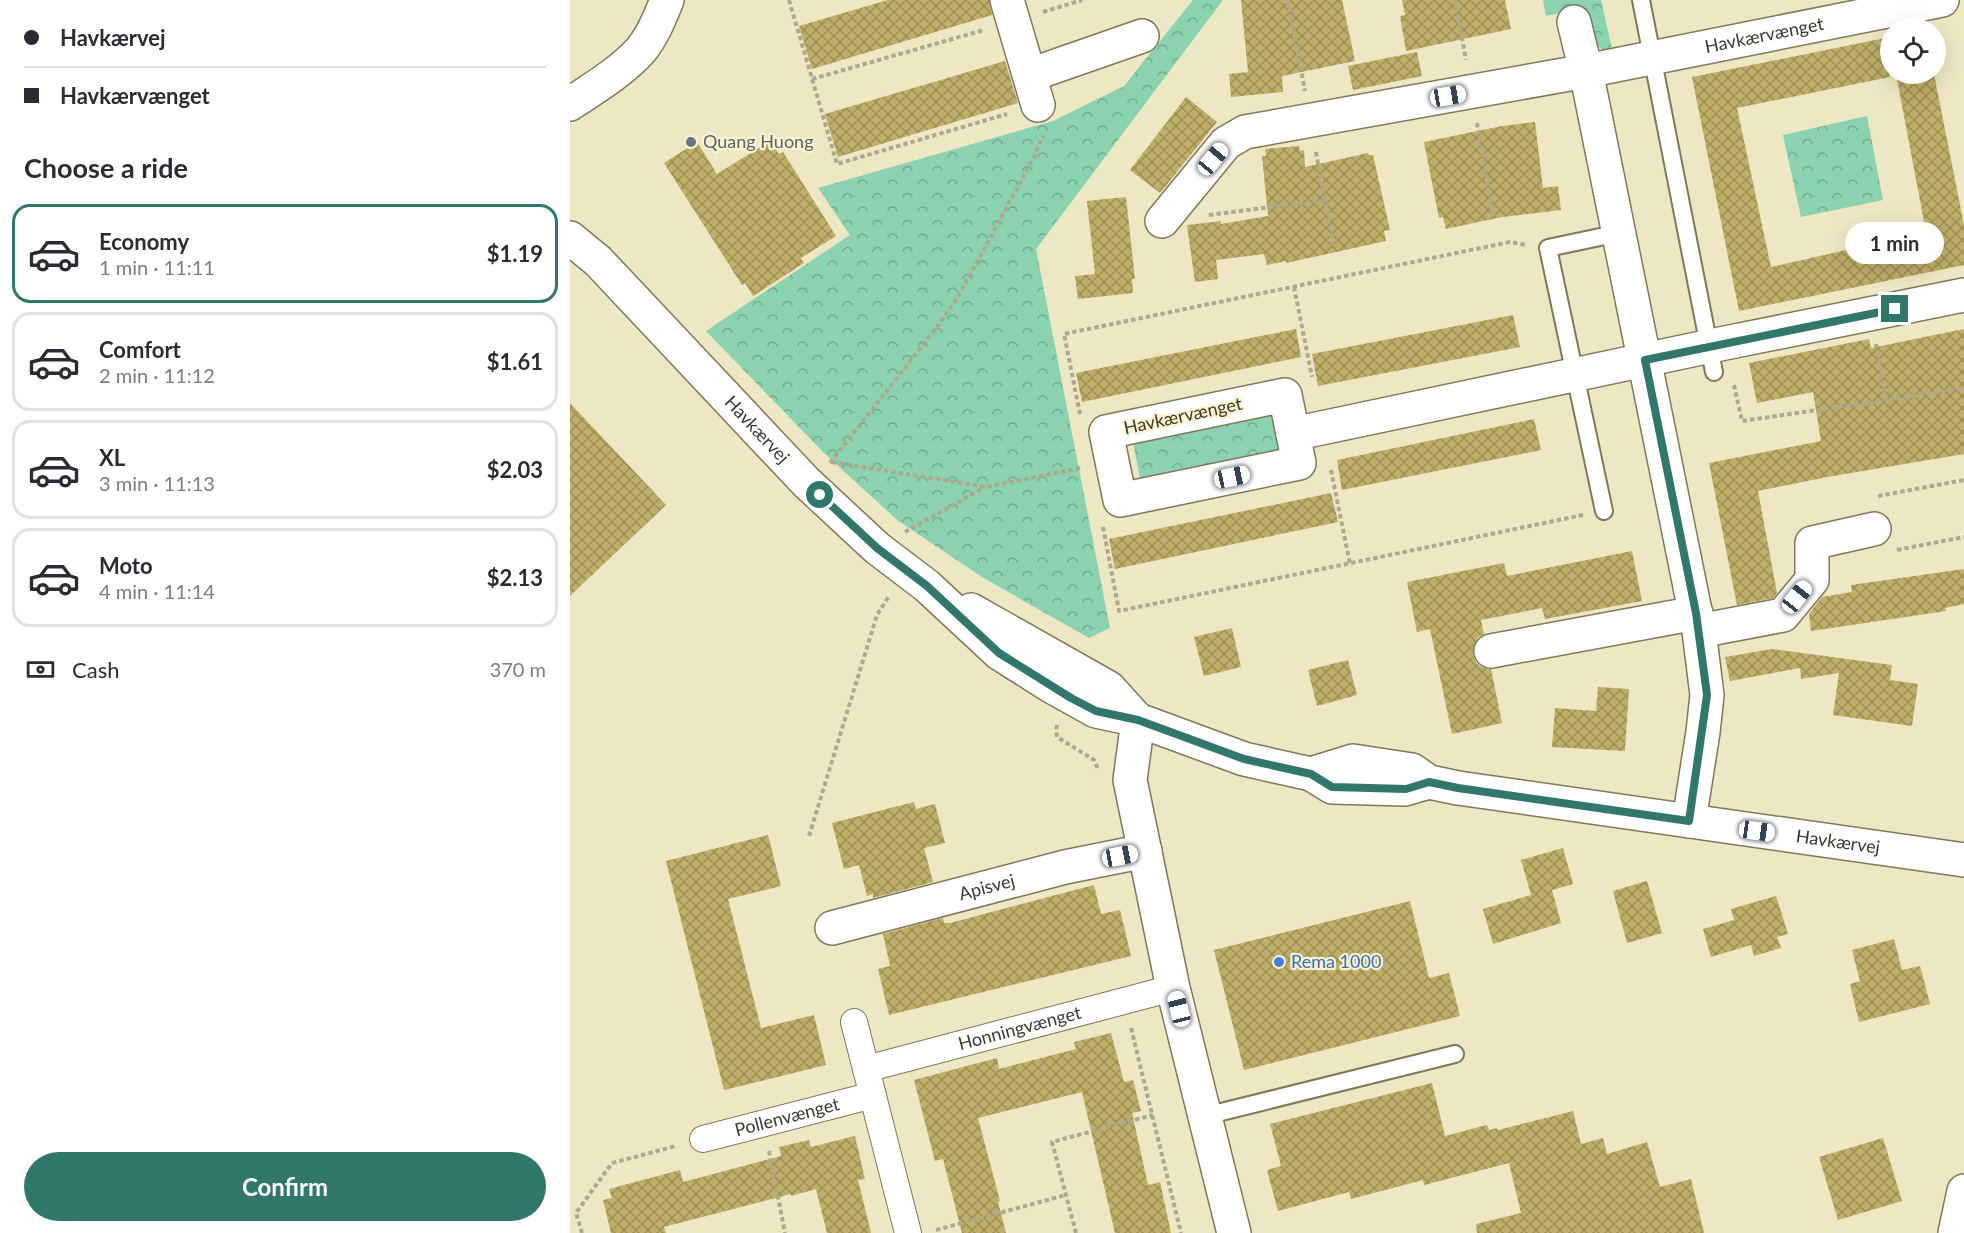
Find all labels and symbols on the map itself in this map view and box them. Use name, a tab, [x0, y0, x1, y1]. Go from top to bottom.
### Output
street label: Havkærvænget	[1703, 12, 1826, 57]
car	[1429, 84, 1467, 108]
place label: Quang Huong	[703, 130, 814, 152]
marker: Quang Huong	[684, 135, 698, 149]
car	[1195, 139, 1231, 179]
callout: 1 min	[1846, 222, 1944, 264]
route end	[1881, 295, 1908, 322]
street label: Havkærvej	[721, 391, 795, 467]
street label: Havkærvænget	[1122, 392, 1245, 438]
car	[1213, 464, 1251, 490]
route start	[806, 481, 833, 508]
car	[1779, 577, 1815, 617]
car	[1738, 820, 1776, 842]
street label: Havkærvej	[1795, 824, 1882, 858]
car	[1101, 844, 1139, 868]
street label: Apisvej	[956, 869, 1017, 904]
place label: Rema 1000	[1291, 950, 1381, 972]
marker: Rema 1000	[1272, 955, 1286, 969]
car	[1166, 989, 1192, 1029]
street label: Honningvænget	[956, 1001, 1084, 1054]
street label: Pollenvænget	[732, 1092, 842, 1140]

